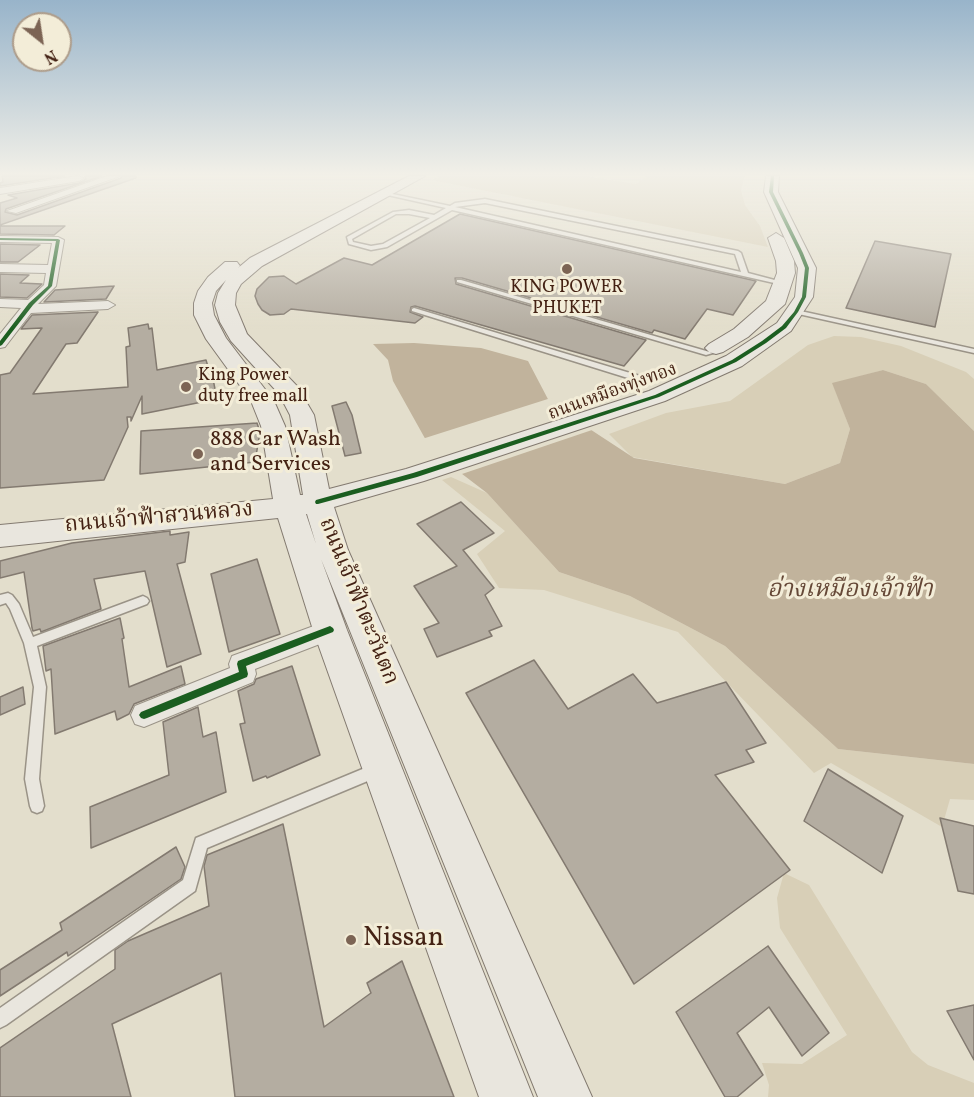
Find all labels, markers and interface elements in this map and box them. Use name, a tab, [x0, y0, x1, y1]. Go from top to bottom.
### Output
north arrow	[12, 12, 72, 72]
text: N	[39, 43, 61, 68]
marker: KING POWER PHUKET	[560, 262, 574, 276]
place label: KING POWER PHUKET	[510, 278, 624, 320]
street label: ถนนเหมืองทุ่งทอง	[546, 360, 680, 426]
place label: King Power duty free mall	[198, 366, 308, 409]
marker: King Power duty free mall	[179, 380, 193, 394]
place label: 888 Car Wash and Services	[210, 428, 341, 480]
marker: 888 Car Wash and Services	[191, 447, 205, 461]
street label: ถนนเจ้าฟ้าสวนหลวง	[64, 498, 254, 540]
street label: ถนนเจ้าฟ้าตะวันตก	[311, 515, 403, 689]
water label: อ่างเหมืองเจ้าฟ้า	[767, 578, 933, 606]
place label: Nissan	[363, 924, 444, 956]
marker: Nissan	[344, 933, 358, 947]

